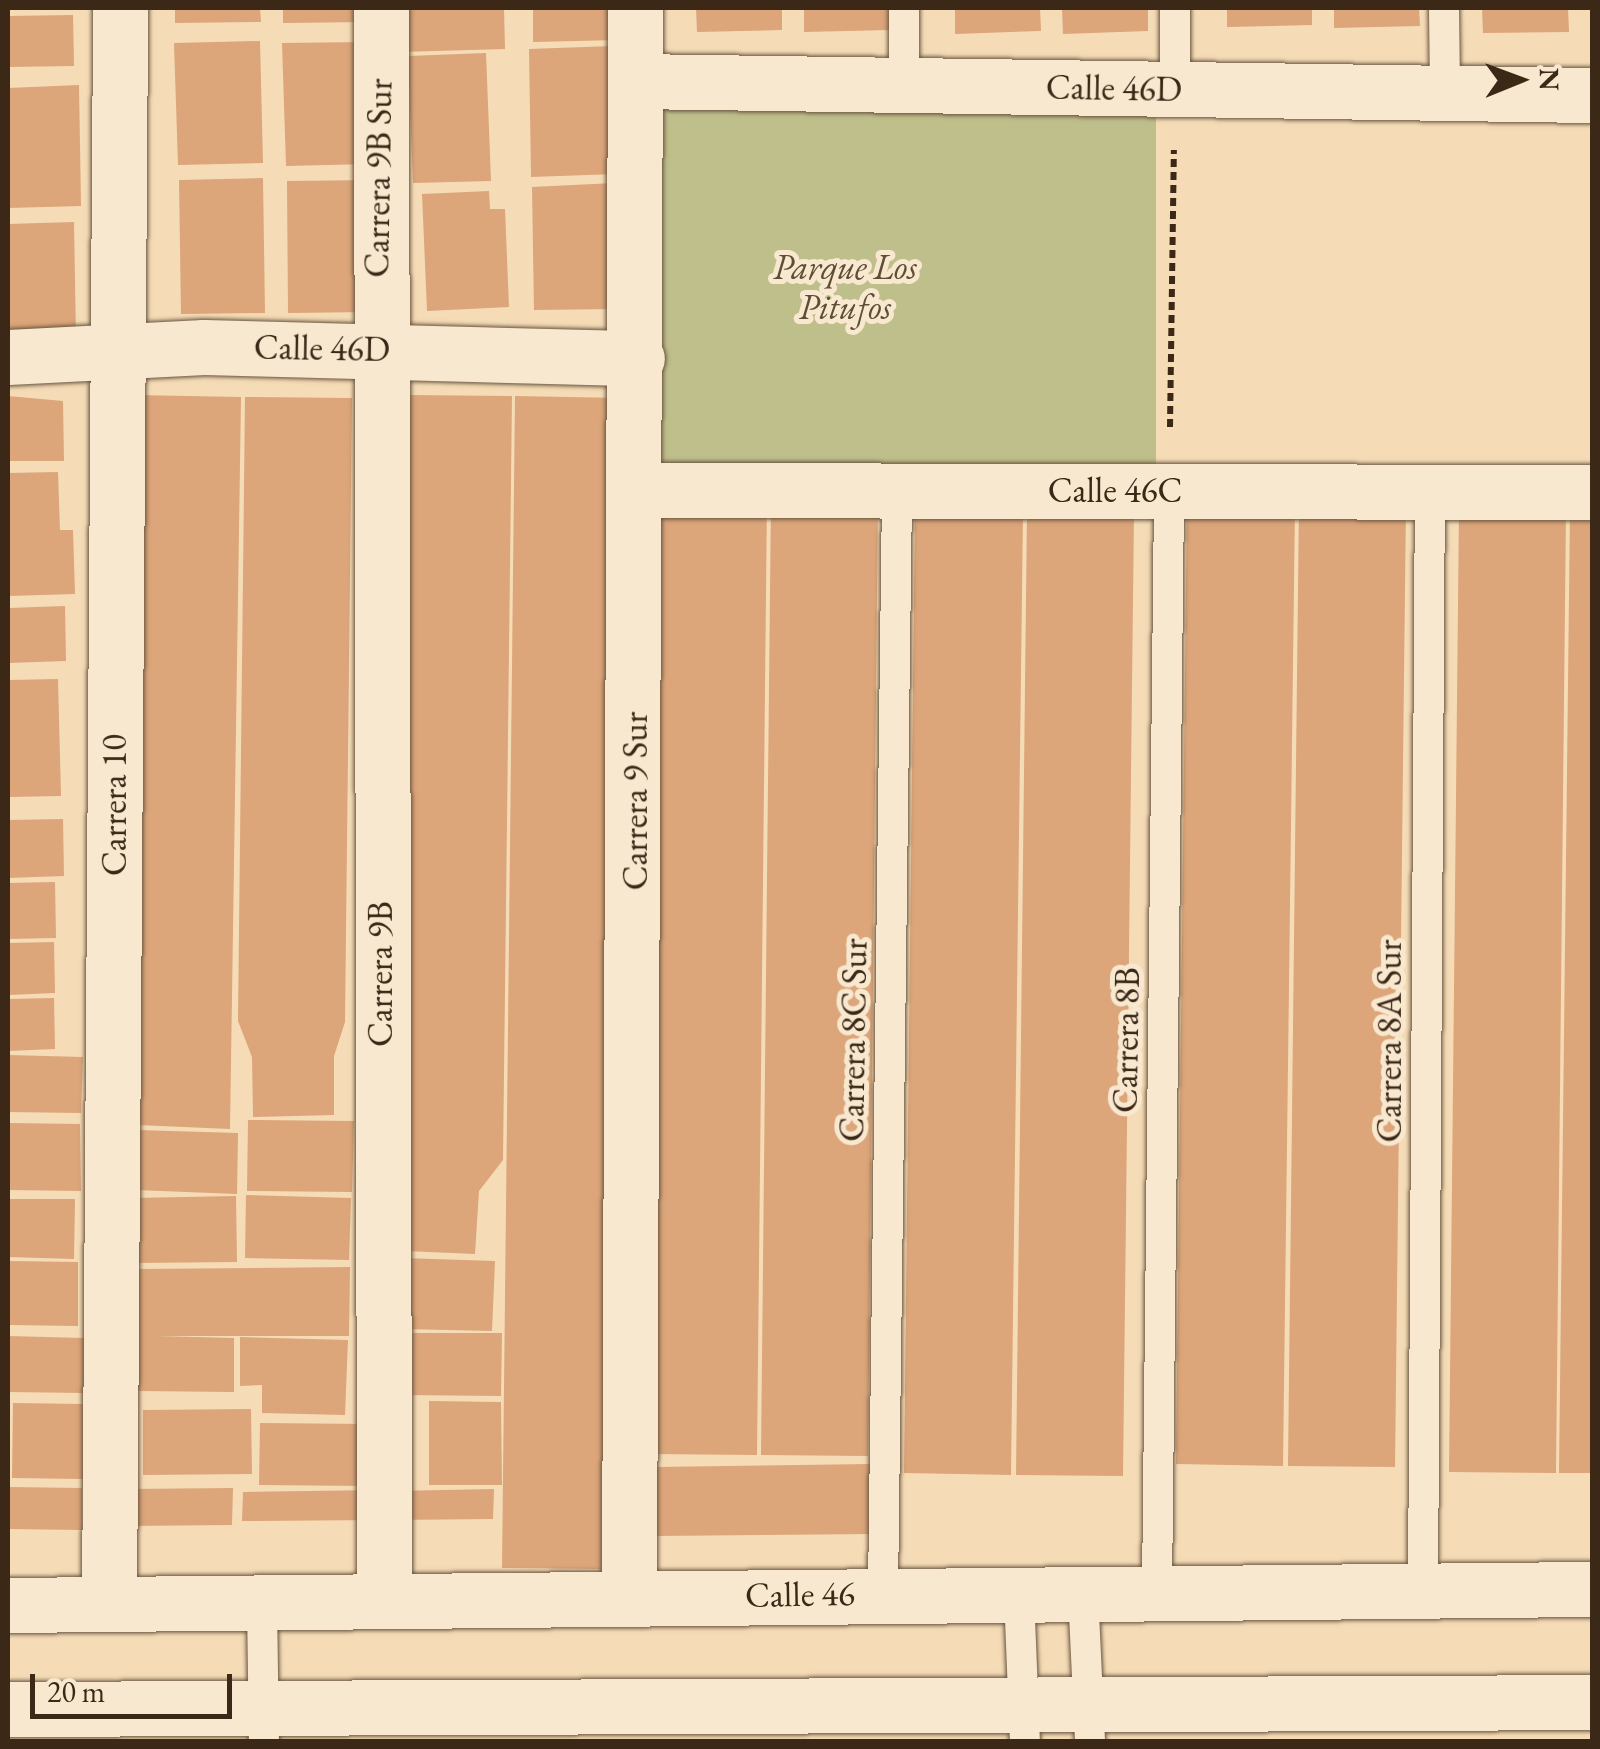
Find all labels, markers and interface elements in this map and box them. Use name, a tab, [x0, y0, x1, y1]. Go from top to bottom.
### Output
north arrow	[1470, 30, 1570, 130]
street label: Calle 46D	[1046, 66, 1182, 110]
text: N	[1532, 68, 1568, 91]
street label: Carrera 9B Sur	[355, 78, 401, 278]
park label: Parque Los Pitufos	[773, 246, 917, 328]
street label: Calle 46D	[254, 326, 390, 370]
street label: Calle 46C	[1048, 469, 1182, 511]
street label: Carrera 9 Sur	[614, 712, 656, 890]
street label: Carrera 10	[93, 734, 135, 876]
street label: Carrera 9B	[359, 901, 401, 1047]
street label: Carrera 8C Sur	[830, 938, 876, 1142]
street label: Carrera 8A Sur	[1368, 940, 1410, 1142]
street label: Carrera 8B	[1104, 967, 1148, 1113]
street label: Calle 46	[745, 1572, 855, 1616]
scale bar	[35, 1654, 238, 1716]
text: 20 m	[47, 1672, 105, 1711]

